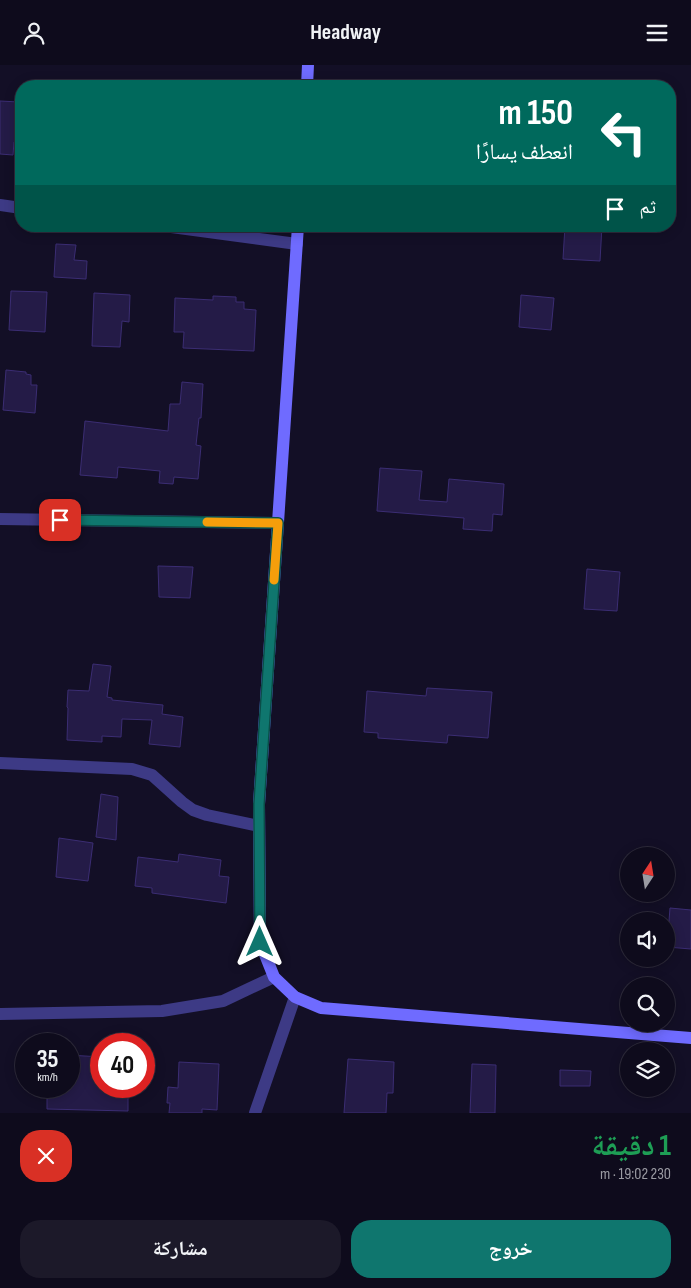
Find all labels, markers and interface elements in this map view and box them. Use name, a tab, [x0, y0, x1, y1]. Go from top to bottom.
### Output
icon: person	[20, 19, 48, 47]
text: Headway	[310, 19, 381, 46]
icon: menu	[643, 19, 671, 47]
text: 150 m	[498, 92, 573, 135]
icon: left	[591, 100, 656, 165]
text: انعطف يسارًا	[476, 139, 573, 166]
icon: arrive	[601, 195, 629, 223]
text: ثم	[639, 196, 656, 219]
pin	[39, 499, 81, 541]
icon: arrive	[46, 506, 74, 534]
north arrow	[620, 847, 675, 903]
map controls	[620, 847, 675, 1097]
button: sound	[620, 912, 675, 967]
position arrow	[233, 915, 285, 967]
button: search	[620, 977, 675, 1032]
speed limit sign: 40	[90, 1033, 155, 1098]
button: layers	[620, 1042, 675, 1097]
text: 35	[36, 1044, 59, 1075]
text: km/h	[37, 1070, 58, 1085]
text: 1 دقيقة	[592, 1128, 671, 1164]
button: close	[20, 1130, 72, 1182]
text: 230 m · 19:02	[600, 1165, 671, 1184]
button: مشاركة	[20, 1220, 341, 1278]
button: خروج	[351, 1220, 671, 1278]

